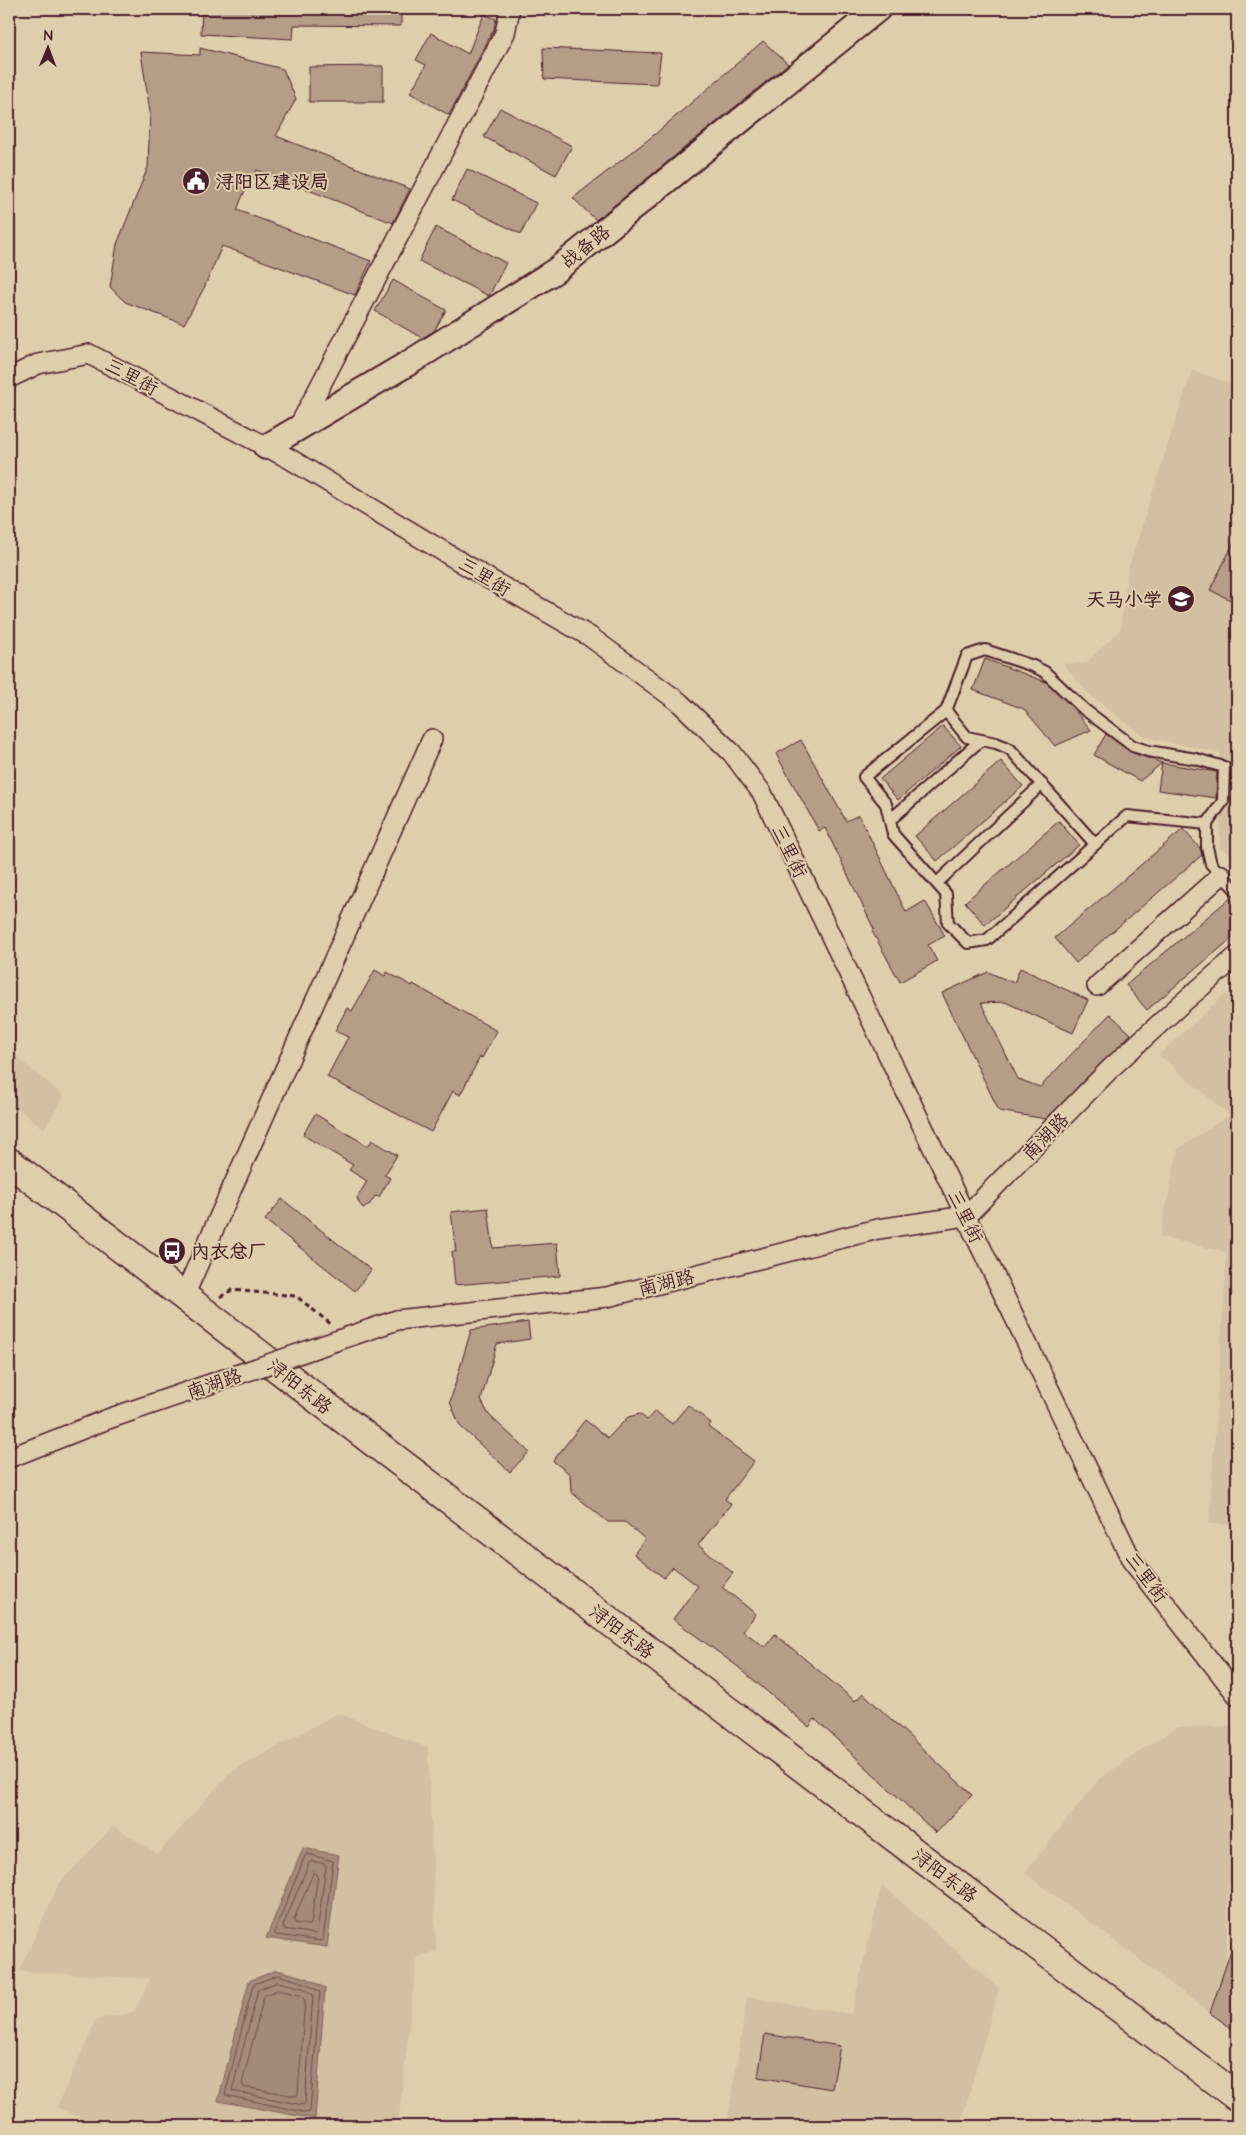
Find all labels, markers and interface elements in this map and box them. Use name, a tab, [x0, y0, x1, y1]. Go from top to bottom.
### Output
north arrow	[22, 22, 72, 72]
text: N	[44, 26, 53, 46]
public building icon: 浔阳区建设局	[181, 166, 211, 196]
place label: 浔阳区建设局	[215, 169, 329, 196]
street label: 战备路	[555, 219, 617, 276]
street label: 三里街	[100, 352, 163, 403]
street label: 三里街	[453, 551, 516, 604]
school or university icon: 天马小学	[1166, 584, 1196, 614]
place label: 天马小学	[1086, 587, 1162, 614]
street label: 三里街	[764, 820, 813, 883]
street label: 南湖路	[1017, 1107, 1076, 1167]
street label: 三里街	[940, 1185, 989, 1248]
bus stop icon: 内衣总厂	[157, 1236, 187, 1266]
place label: 内衣总厂	[191, 1239, 267, 1266]
street label: 南湖路	[635, 1263, 697, 1303]
street label: 浔阳东路	[261, 1353, 337, 1421]
street label: 南湖路	[183, 1362, 246, 1406]
street label: 三里街	[1118, 1547, 1173, 1609]
street label: 浔阳东路	[583, 1599, 660, 1666]
street label: 浔阳东路	[906, 1843, 983, 1910]

